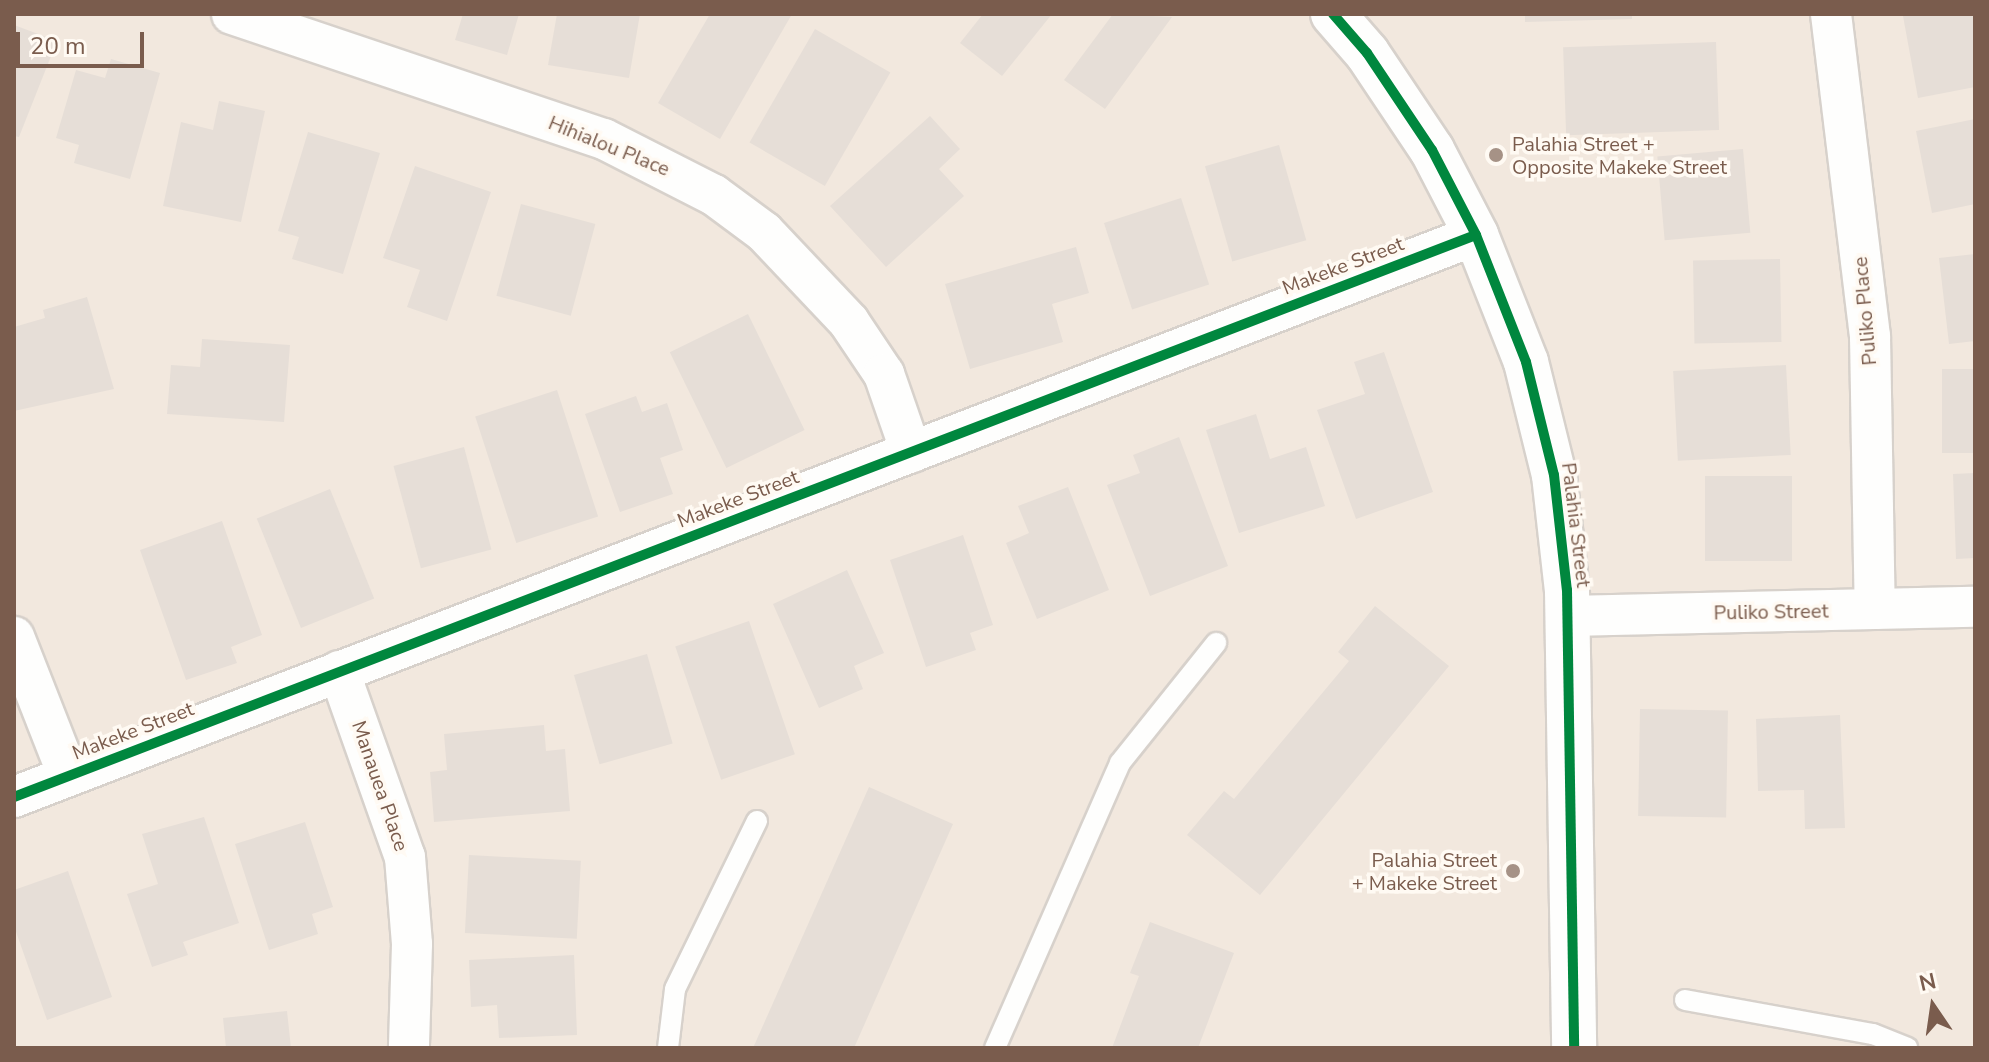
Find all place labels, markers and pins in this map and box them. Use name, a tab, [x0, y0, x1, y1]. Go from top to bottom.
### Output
place label: Palahia Street + Opposite Makeke Street	[1512, 132, 1727, 179]
marker: Palahia Street + Opposite Makeke Street	[1487, 146, 1505, 164]
place label: Palahia Street + Makeke Street	[1352, 848, 1497, 895]
marker: Palahia Street + Makeke Street	[1504, 862, 1522, 880]

